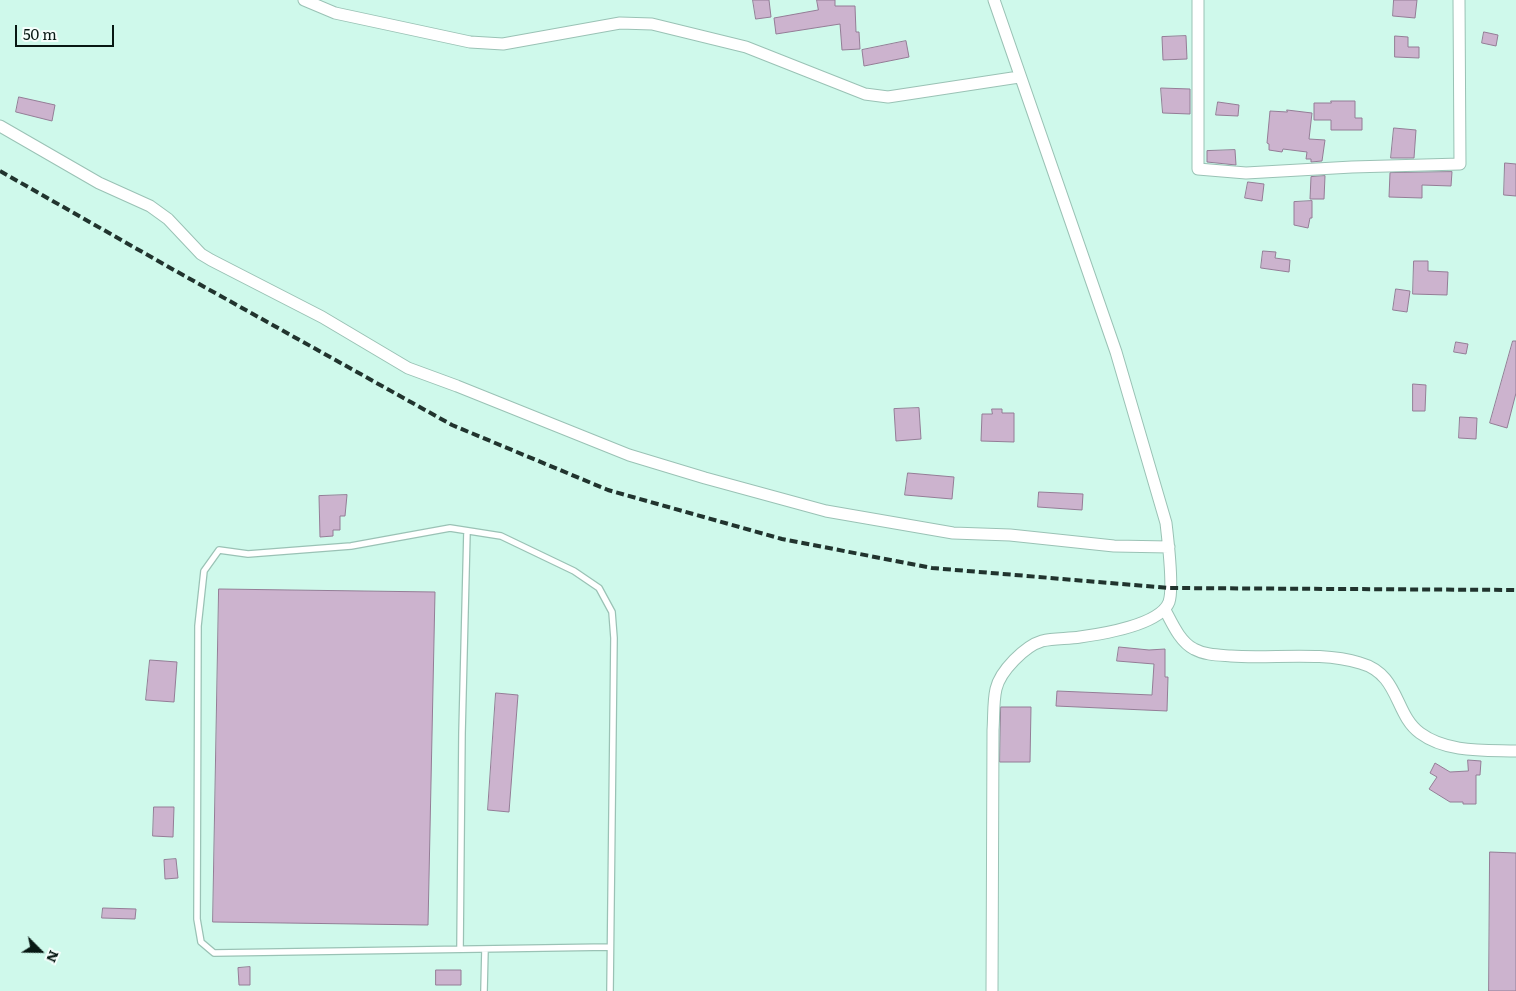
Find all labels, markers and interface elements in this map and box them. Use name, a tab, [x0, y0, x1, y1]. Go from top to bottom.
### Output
scale bar	[18, 15, 116, 47]
text: 50 m	[23, 22, 57, 45]
north arrow	[15, 926, 65, 976]
text: N	[42, 948, 65, 966]

